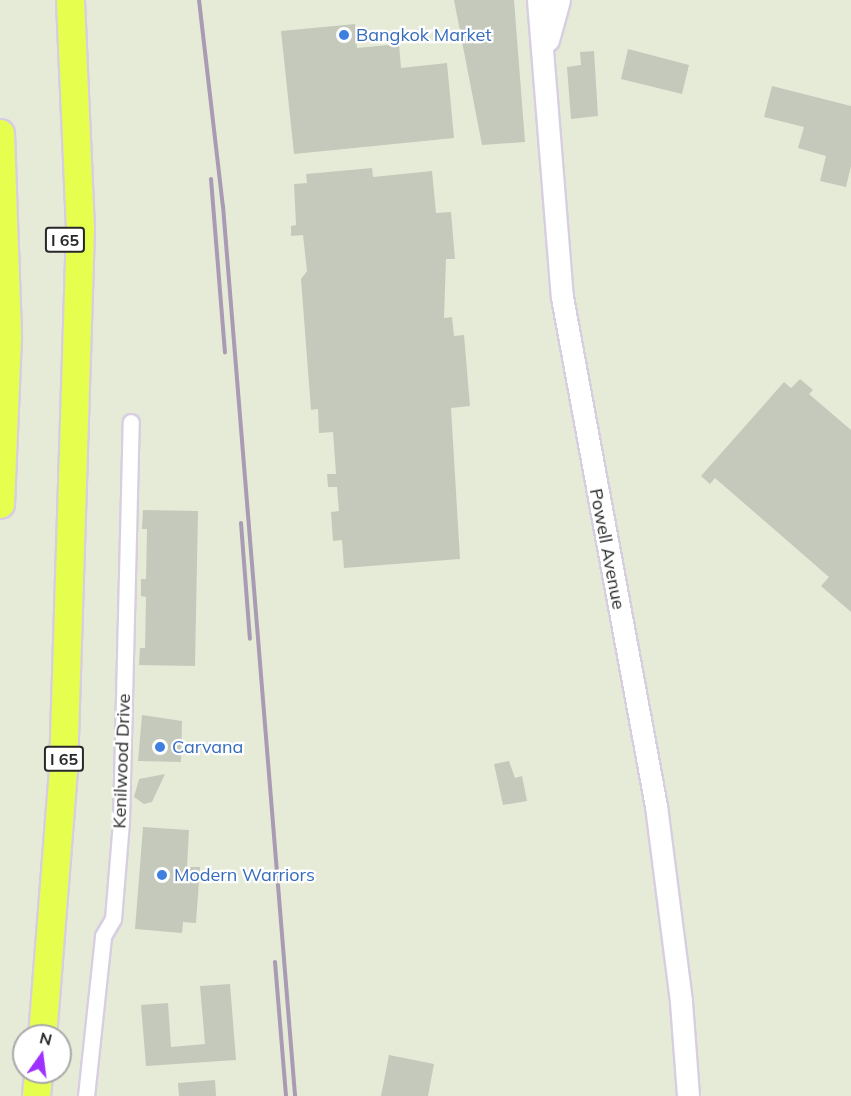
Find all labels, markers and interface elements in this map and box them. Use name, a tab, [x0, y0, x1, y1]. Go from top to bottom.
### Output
place label: Bangkok Market	[356, 24, 492, 46]
marker: Bangkok Market	[337, 28, 351, 42]
road number: I 65	[44, 227, 86, 253]
street label: Powell Avenue	[585, 487, 629, 611]
street label: Kenilwood Drive	[109, 693, 135, 829]
place label: Carvana	[172, 736, 243, 758]
marker: Carvana	[153, 740, 167, 754]
road number: I 65	[43, 746, 85, 772]
place label: Modern Warriors	[174, 864, 315, 886]
marker: Modern Warriors	[155, 868, 169, 882]
north arrow	[12, 1024, 72, 1084]
text: N	[38, 1027, 54, 1050]

